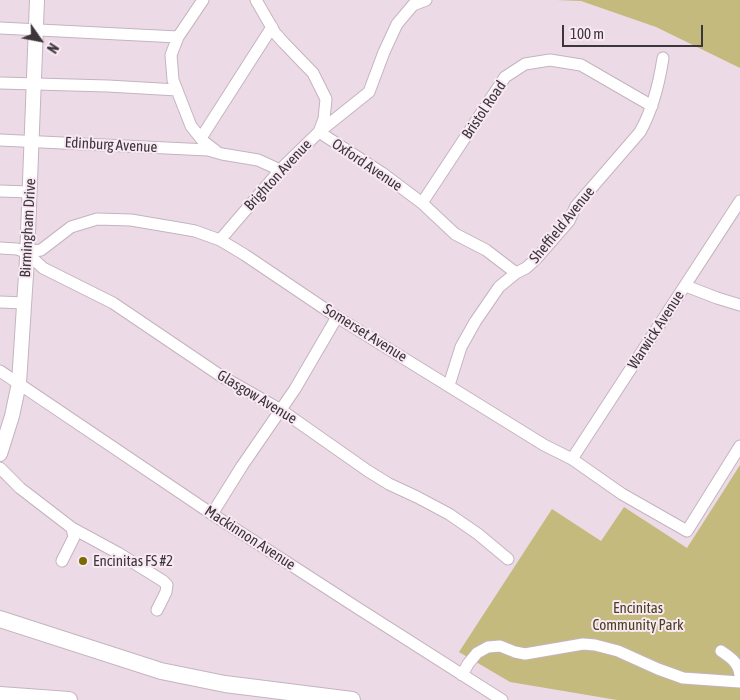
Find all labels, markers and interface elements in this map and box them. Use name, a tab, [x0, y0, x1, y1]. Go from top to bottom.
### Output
north arrow	[15, 15, 65, 65]
scale bar	[565, 15, 706, 47]
text: 100 m	[570, 25, 604, 42]
text: N	[44, 40, 62, 56]
street label: Bristol Road	[458, 78, 510, 142]
street label: Edinburg Avenue	[64, 134, 158, 156]
street label: Oxford Avenue	[328, 135, 406, 195]
street label: Brighton Avenue	[240, 136, 316, 214]
street label: Birmingham Drive	[16, 178, 40, 278]
street label: Sheffield Avenue	[526, 183, 598, 267]
street label: Warwick Avenue	[624, 287, 688, 373]
street label: Somerset Avenue	[320, 300, 410, 366]
street label: Glasgow Avenue	[214, 366, 300, 428]
street label: Mackinnon Avenue	[201, 502, 299, 574]
place label: Encinitas FS #2	[93, 552, 173, 570]
marker: Encinitas FS #2	[77, 555, 89, 567]
park label: Encinitas Community Park	[593, 599, 683, 634]

